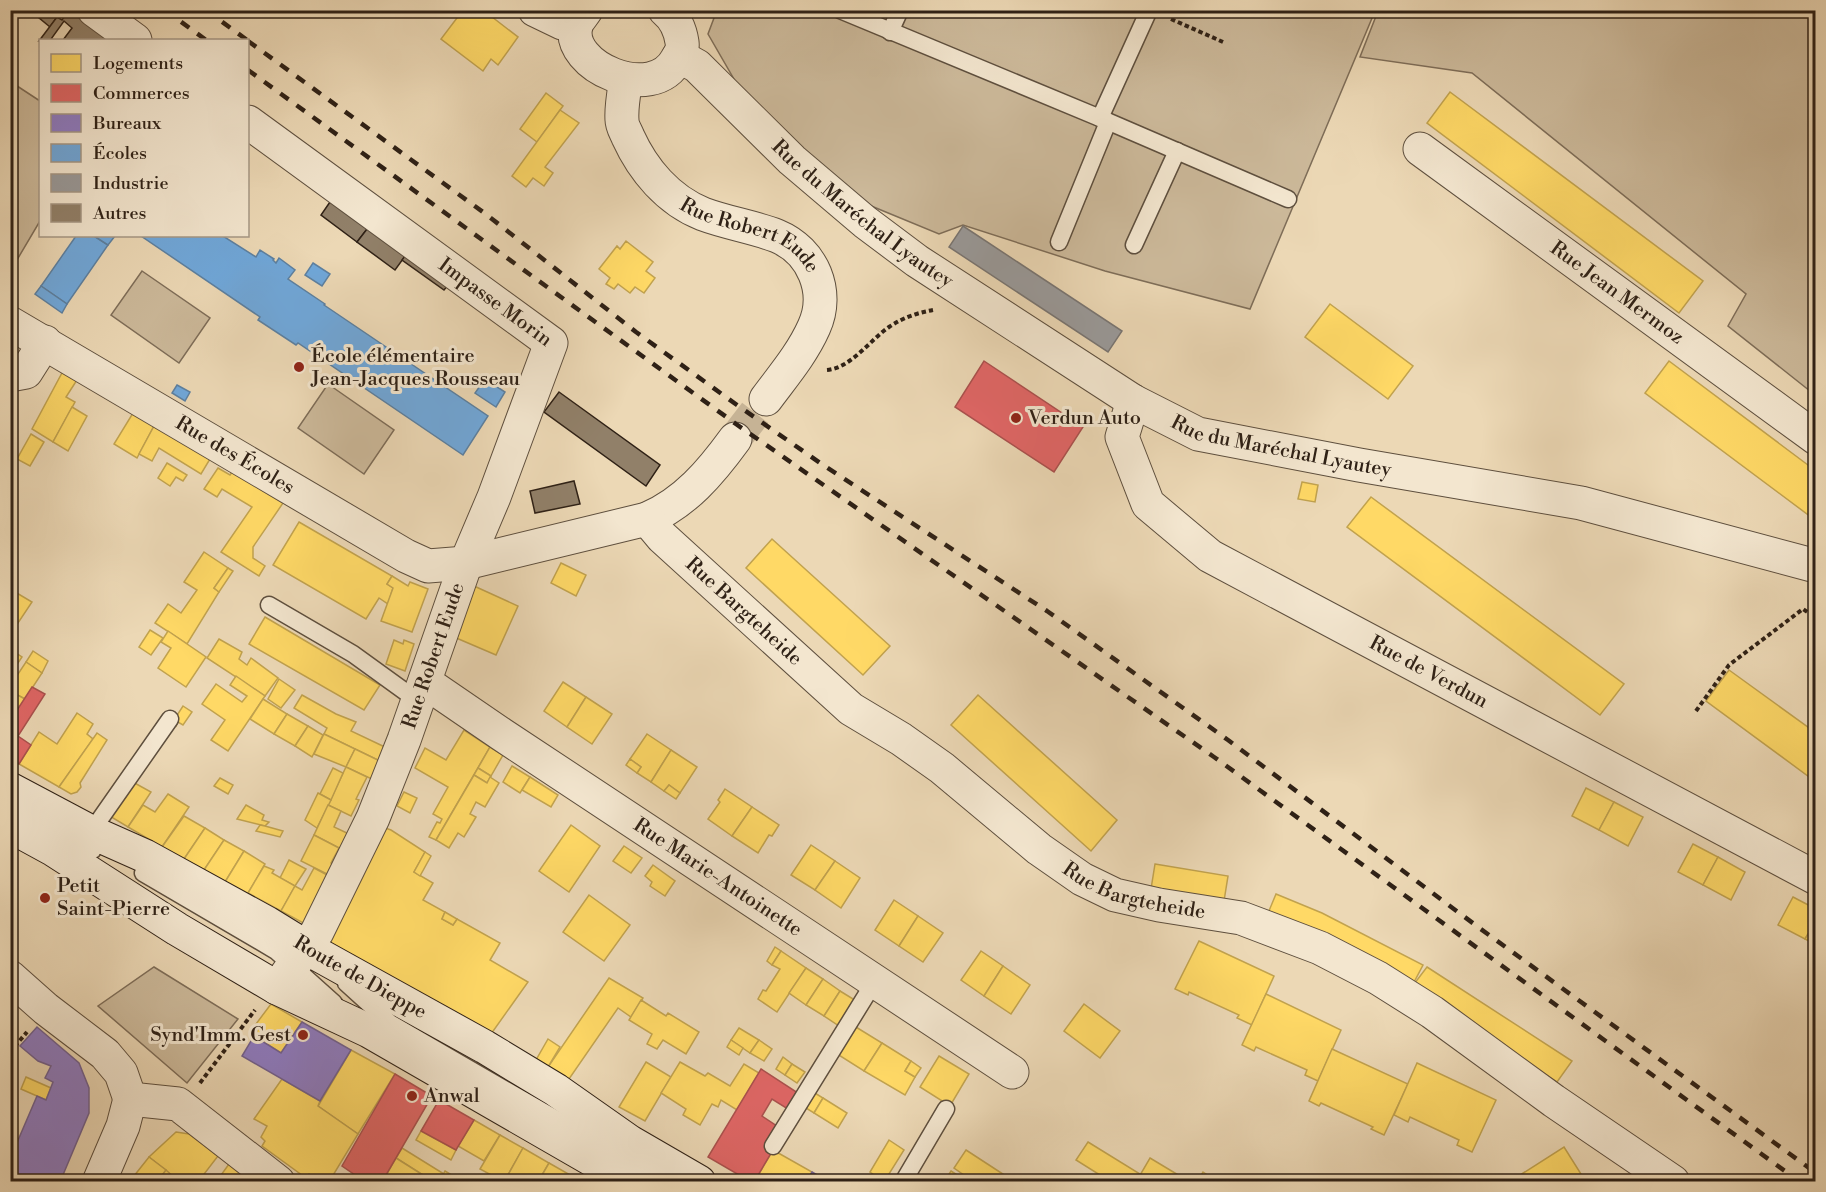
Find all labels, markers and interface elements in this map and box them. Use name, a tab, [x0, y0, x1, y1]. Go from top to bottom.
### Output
legend	[39, 39, 249, 237]
text: Logements	[93, 52, 183, 75]
text: Commerces	[93, 82, 190, 105]
text: Bureaux	[92, 112, 162, 135]
street label: Rue du Maréchal Lyautey	[766, 134, 958, 294]
text: Écoles	[93, 142, 147, 165]
text: Industrie	[93, 172, 169, 195]
street label: Rue Robert Eude	[675, 192, 825, 277]
text: Autres	[92, 202, 147, 225]
street label: Rue Jean Mermoz	[1545, 236, 1689, 350]
street label: Impasse Morin	[433, 252, 557, 352]
place label: École élémentaire Jean-Jacques Rousseau	[310, 343, 521, 392]
marker: École élémentaire Jean-Jacques Rousseau	[292, 360, 306, 374]
place label: Verdun Auto	[1027, 406, 1141, 431]
street label: Rue du Maréchal Lyautey	[1166, 410, 1393, 483]
street label: Rue des Écoles	[171, 411, 299, 500]
marker: Verdun Auto	[1009, 411, 1023, 425]
street label: Rue Bargteheide	[680, 552, 808, 671]
street label: Rue Robert Eude	[397, 580, 471, 732]
street label: Rue de Verdun	[1365, 630, 1492, 714]
street label: Rue Marie-Antoinette	[629, 813, 807, 942]
street label: Rue Bargteheide	[1058, 857, 1207, 925]
place label: Petit Saint-Pierre	[57, 874, 170, 922]
marker: Petit Saint-Pierre	[38, 891, 52, 905]
street label: Route de Dieppe	[289, 930, 431, 1025]
place label: Synd'Imm. Gest	[150, 1023, 291, 1048]
marker: Synd'Imm. Gest	[296, 1028, 310, 1042]
place label: Anwal	[423, 1084, 480, 1109]
marker: Anwal	[405, 1089, 419, 1103]

